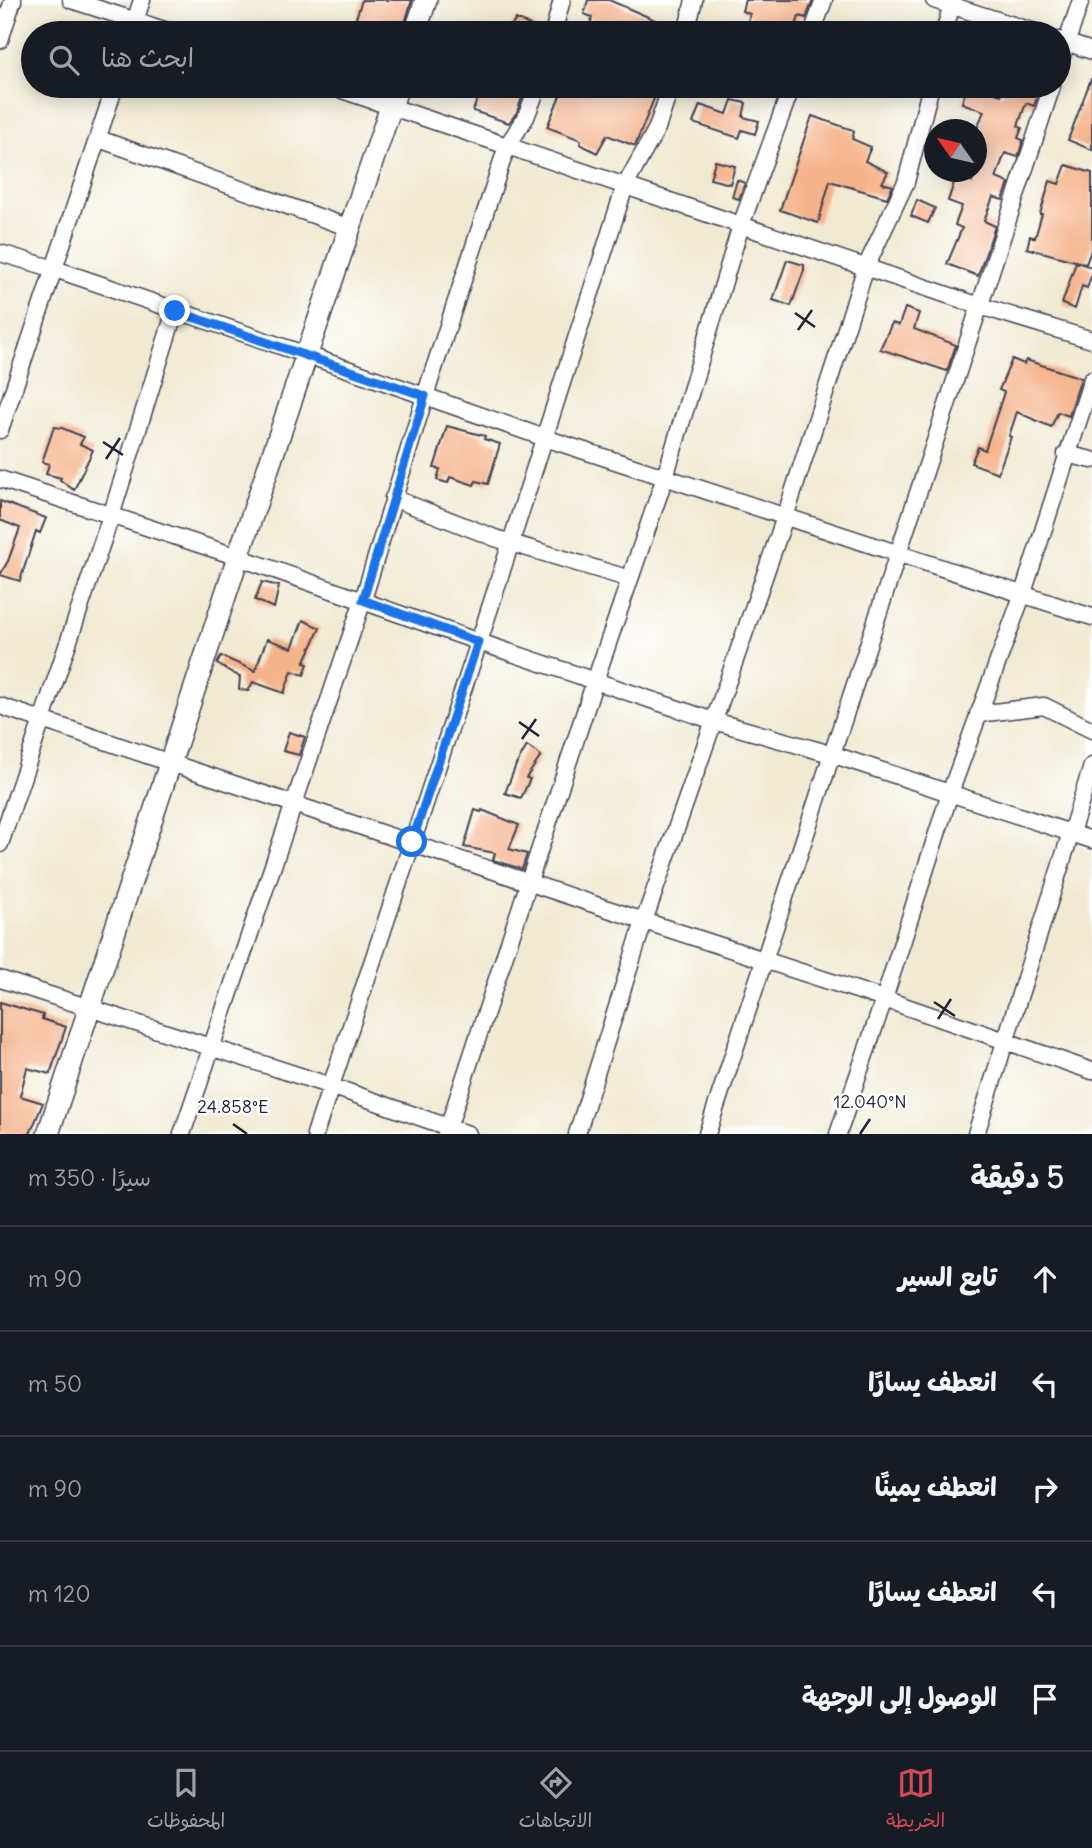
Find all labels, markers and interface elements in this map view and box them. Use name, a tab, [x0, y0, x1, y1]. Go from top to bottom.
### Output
search box	[21, 21, 1071, 98]
icon: search	[45, 41, 83, 79]
text: ابحث هنا	[101, 41, 194, 74]
north arrow	[924, 119, 987, 182]
route end	[159, 295, 190, 326]
route start	[396, 826, 427, 857]
text: 12.040°N	[833, 1090, 907, 1113]
text: 24.858°E	[197, 1095, 269, 1118]
text: 5 دقيقة	[970, 1158, 1064, 1196]
text: سيرًا · 350 m	[28, 1163, 151, 1192]
text: تابع السير	[898, 1260, 997, 1293]
icon: ahead	[1026, 1260, 1064, 1298]
text: 90 m	[28, 1264, 82, 1293]
text: انعطف يسارًا	[868, 1365, 997, 1398]
icon: left	[1026, 1365, 1064, 1403]
text: 50 m	[28, 1369, 82, 1398]
text: انعطف يمينًا	[875, 1470, 997, 1503]
icon: right	[1026, 1470, 1064, 1508]
text: 90 m	[28, 1474, 82, 1503]
text: انعطف يسارًا	[868, 1575, 997, 1608]
icon: left	[1026, 1575, 1064, 1613]
text: 120 m	[28, 1579, 91, 1608]
text: الوصول إلى الوجهة	[802, 1680, 997, 1713]
icon: arrive	[1026, 1680, 1064, 1718]
tab: المحفوظات	[147, 1764, 225, 1837]
tab: الاتجاهات	[519, 1764, 592, 1837]
tab: الخريطة	[886, 1764, 945, 1837]

